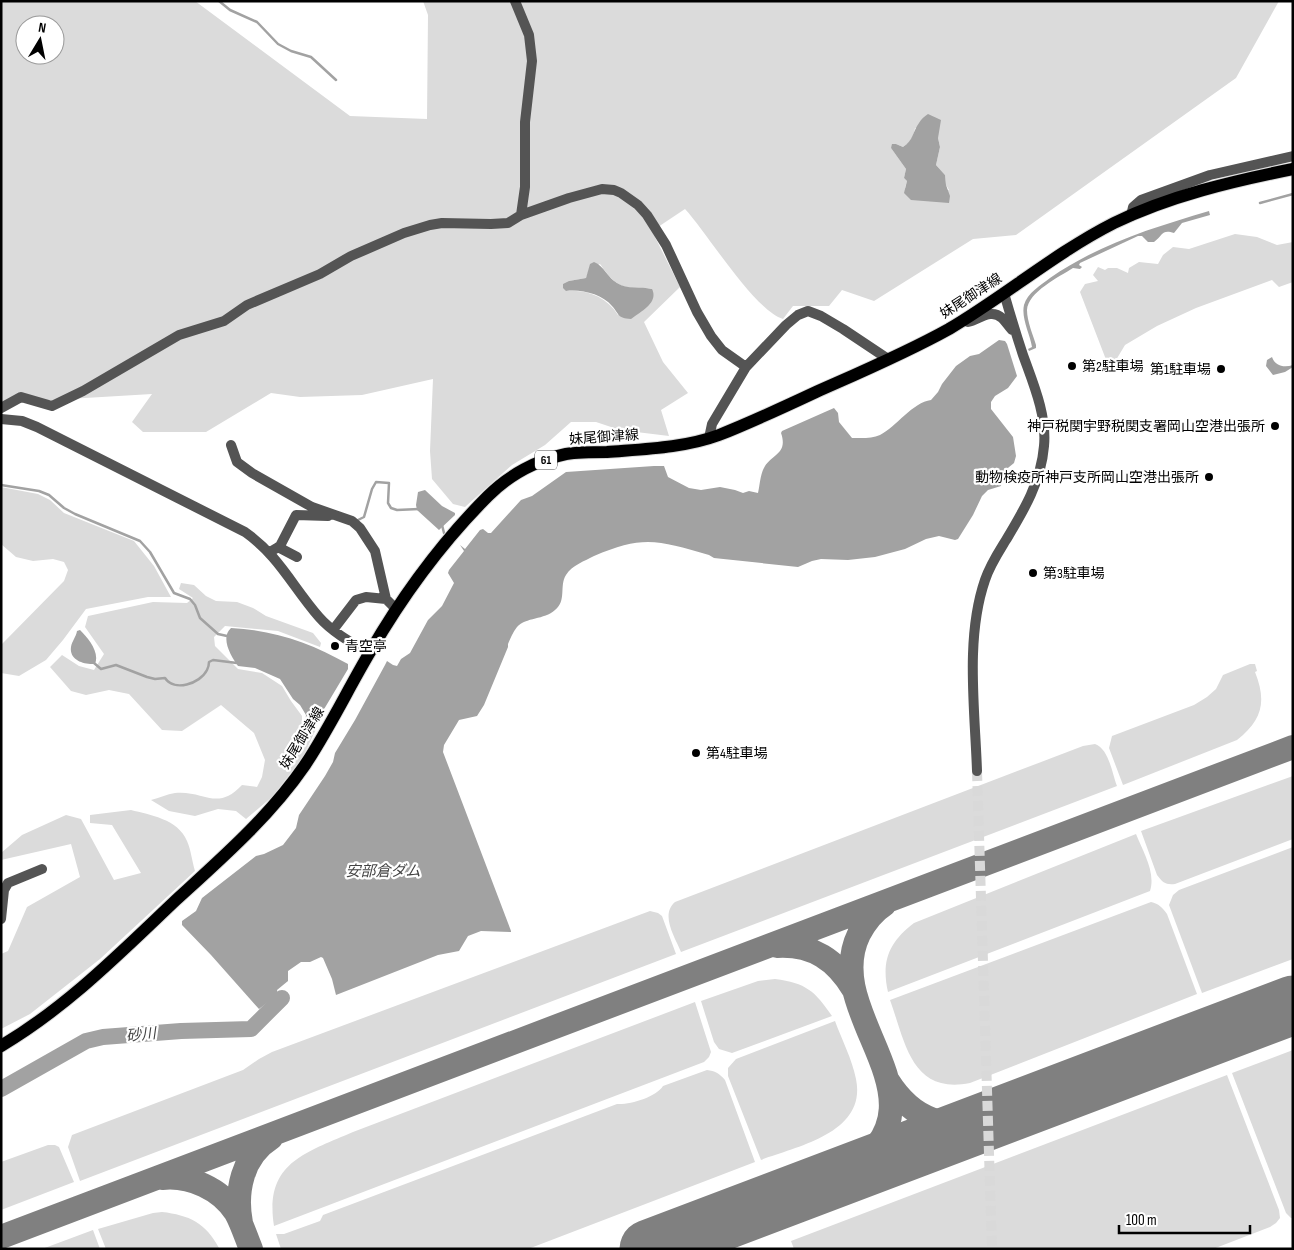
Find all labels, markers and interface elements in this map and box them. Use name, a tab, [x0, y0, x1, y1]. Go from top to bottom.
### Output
north arrow	[15, 15, 65, 65]
text: N	[37, 19, 47, 37]
street label: 妹尾御津線	[937, 270, 1005, 322]
place label: 第2駐車場	[1082, 358, 1144, 375]
marker: 第2駐車場	[1066, 360, 1078, 372]
place label: 第1駐車場	[1150, 361, 1211, 378]
marker: 第1駐車場	[1215, 363, 1227, 375]
place label: 神戸税関宇野税関支署岡山空港出張所	[1027, 418, 1265, 435]
marker: 神戸税関宇野税関支署岡山空港出張所	[1269, 420, 1281, 432]
street label: 妹尾御津線	[568, 426, 640, 448]
road number: 61	[535, 450, 557, 470]
place label: 動物検疫所神戸支所岡山空港出張所	[975, 469, 1199, 486]
marker: 動物検疫所神戸支所岡山空港出張所	[1203, 471, 1215, 483]
place label: 第3駐車場	[1043, 565, 1105, 582]
marker: 第3駐車場	[1027, 567, 1039, 579]
place label: 青空亭	[345, 638, 387, 655]
marker: 青空亭	[329, 640, 341, 652]
street label: 妹尾御津線	[276, 704, 328, 772]
place label: 第4駐車場	[706, 745, 768, 762]
marker: 第4駐車場	[690, 747, 702, 759]
water label: 安部倉ダム	[345, 862, 421, 881]
water label: 砂川	[125, 1024, 159, 1046]
scale bar	[1119, 1202, 1250, 1234]
text: 100 m	[1126, 1211, 1157, 1230]

